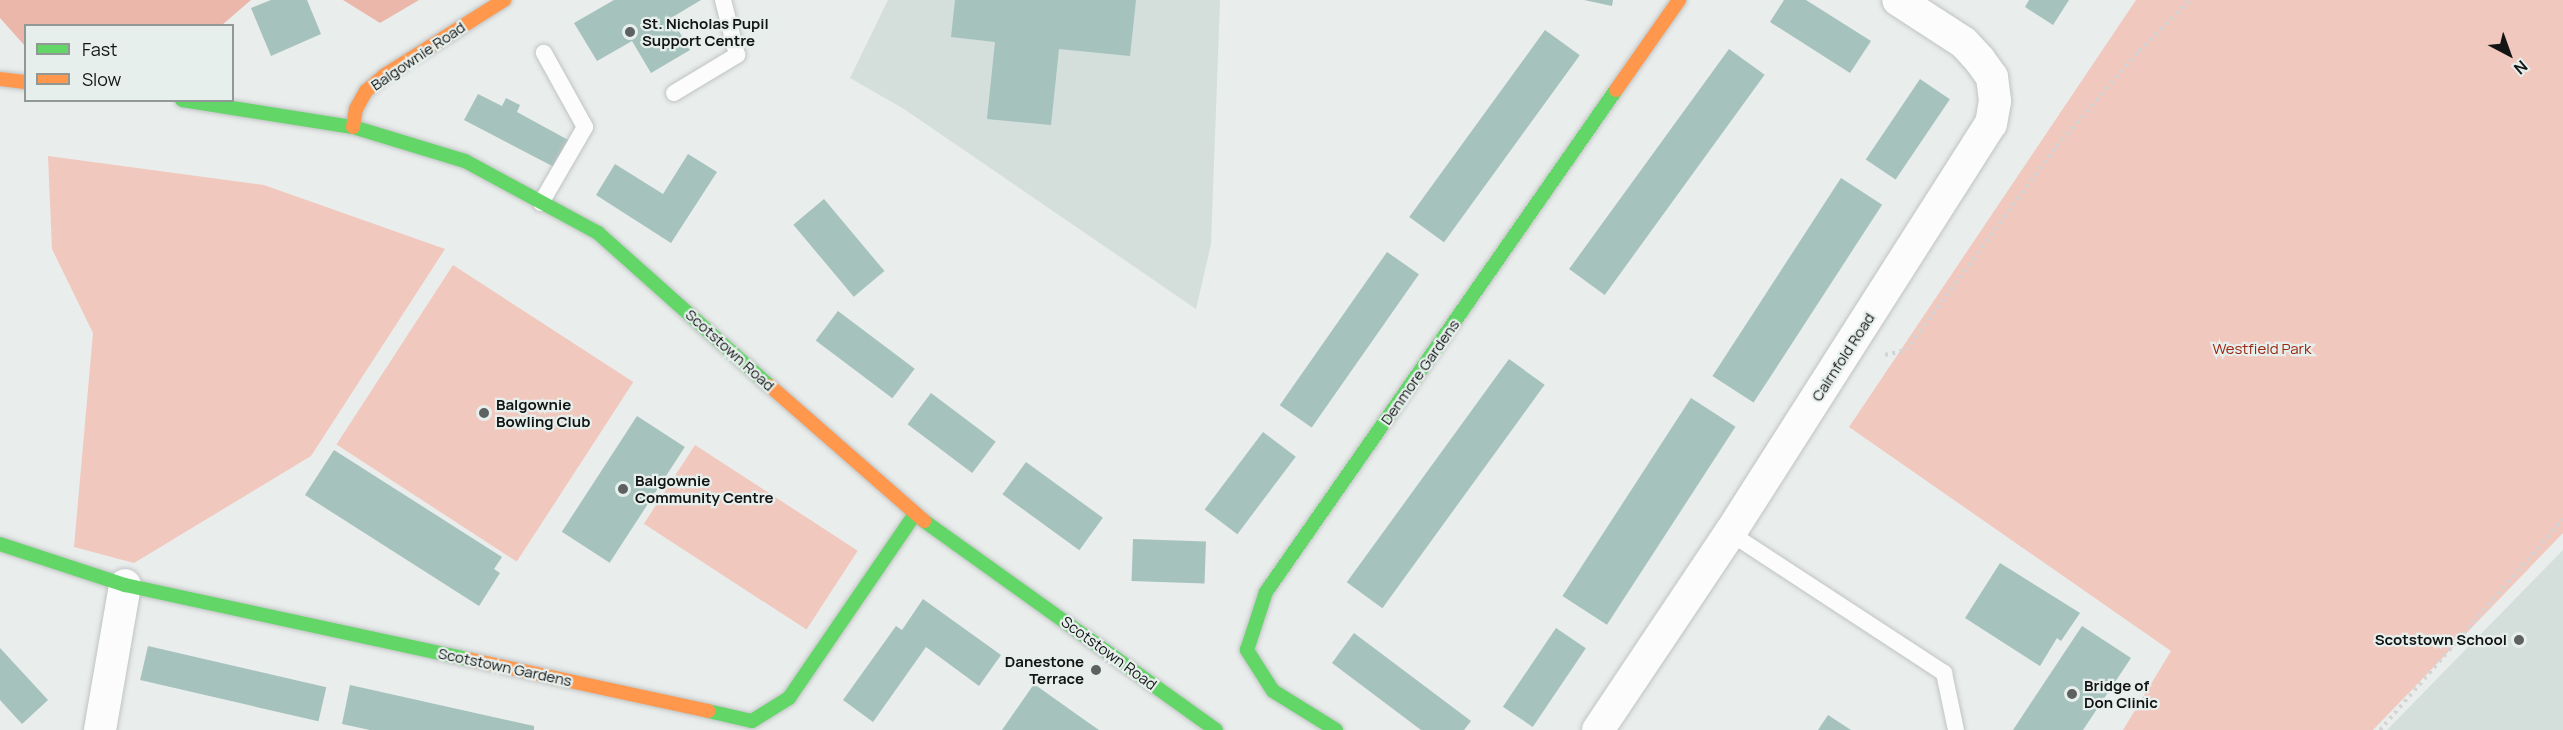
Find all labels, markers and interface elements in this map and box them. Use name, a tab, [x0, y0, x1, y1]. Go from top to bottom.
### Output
place label: St. Nicholas Pupil Support Centre	[642, 14, 769, 49]
street label: Balgownie Road	[367, 18, 469, 94]
legend	[24, 24, 234, 102]
north arrow	[2479, 24, 2539, 84]
marker: St. Nicholas Pupil Support Centre	[623, 25, 637, 39]
text: Fast	[82, 37, 117, 61]
text: N	[2509, 56, 2532, 80]
text: Slow	[82, 67, 121, 91]
street label: Scotstown Road	[682, 305, 778, 395]
street label: Cairnfold Road	[1808, 309, 1878, 405]
street label: Denmore Gardens	[1377, 316, 1463, 428]
park label: Westfield Park	[2213, 340, 2311, 358]
place label: Balgownie Bowling Club	[496, 395, 590, 430]
marker: Balgownie Bowling Club	[477, 406, 491, 420]
place label: Balgownie Community Centre	[635, 471, 774, 506]
marker: Balgownie Community Centre	[616, 482, 630, 496]
street label: Scotstown Road	[1058, 612, 1160, 694]
place label: Scotstown School	[2375, 631, 2507, 649]
marker: Scotstown School	[2512, 633, 2526, 647]
street label: Scotstown Gardens	[437, 644, 573, 690]
place label: Danestone Terrace	[1005, 652, 1084, 687]
marker: Danestone Terrace	[1089, 663, 1103, 677]
place label: Bridge of Don Clinic	[2084, 676, 2158, 711]
marker: Bridge of Don Clinic	[2065, 687, 2079, 701]

